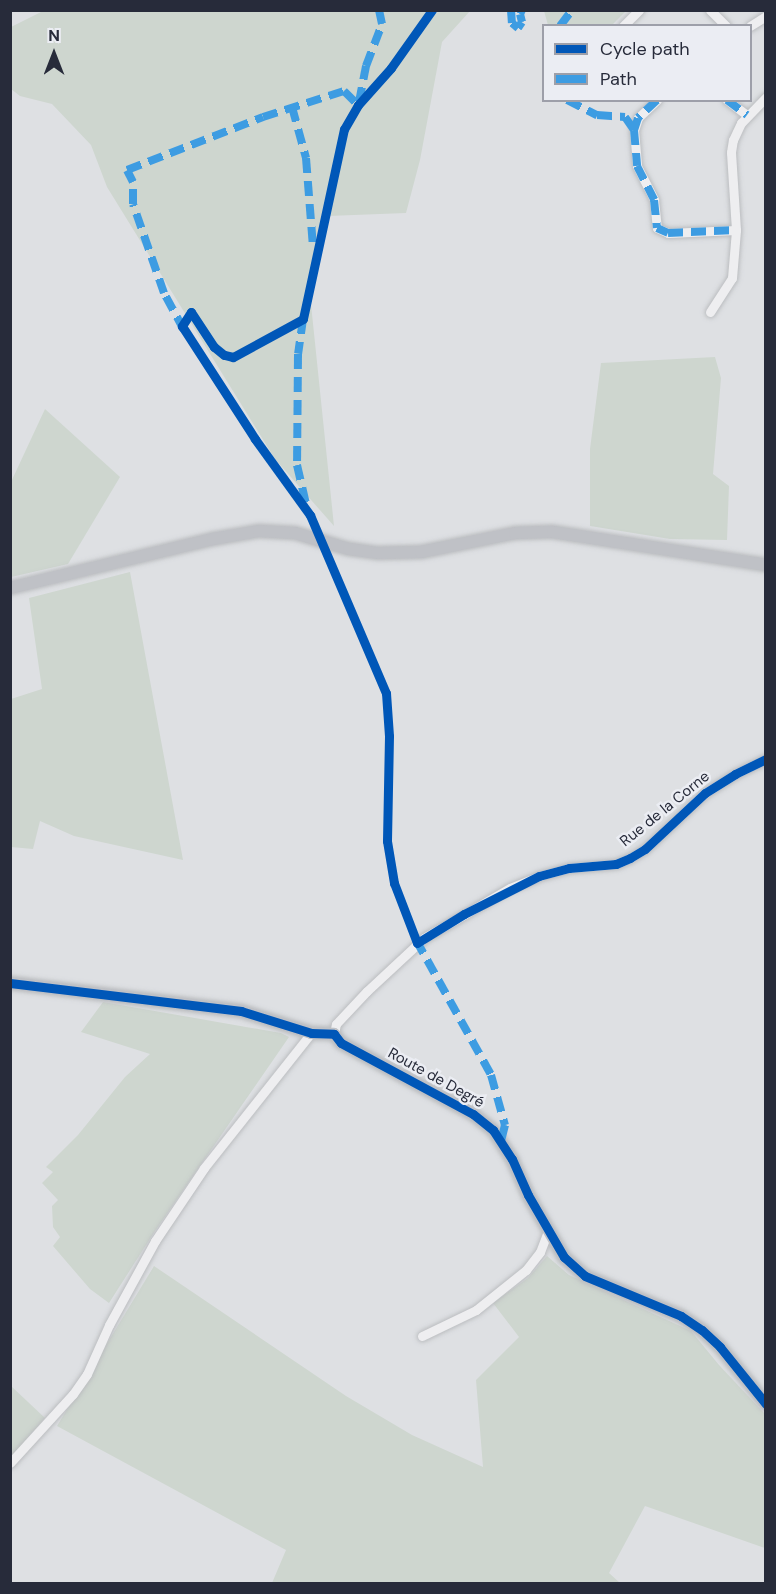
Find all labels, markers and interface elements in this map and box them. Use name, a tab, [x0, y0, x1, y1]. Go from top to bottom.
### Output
north arrow	[24, 24, 84, 84]
legend	[542, 24, 752, 102]
text: N	[48, 25, 60, 46]
text: Cycle path	[600, 37, 690, 61]
text: Path	[600, 67, 637, 91]
street label: Rue de la Corne	[617, 767, 713, 851]
street label: Route de Degré	[385, 1044, 487, 1112]

